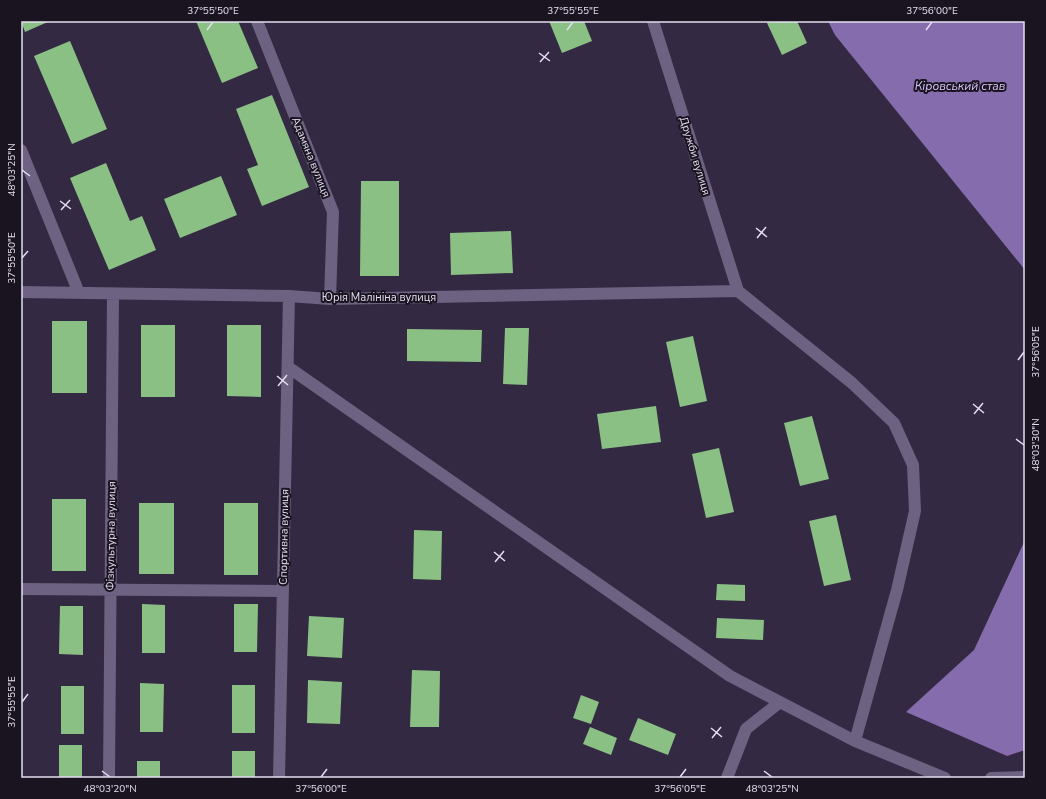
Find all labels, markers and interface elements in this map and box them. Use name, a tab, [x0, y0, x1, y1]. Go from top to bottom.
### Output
text: 37°55'50"E	[187, 4, 239, 18]
text: 37°55'55"E	[547, 4, 599, 18]
text: 37°56'00"E	[906, 4, 958, 18]
water label: Кіровський став	[915, 78, 1006, 94]
street label: Адамяна вулиця	[288, 115, 334, 200]
street label: Дружби вулиця	[676, 115, 714, 197]
text: 48°03'25"N	[5, 143, 19, 197]
text: 37°55'50"E	[5, 232, 19, 284]
street label: Юрія Малініна вулиця	[322, 290, 436, 305]
text: 37°56'05"E	[1029, 326, 1043, 378]
text: 48°03'30"N	[1029, 418, 1043, 472]
street label: Фiзкультурна вулиця	[103, 481, 119, 591]
street label: Спортивна вулиця	[276, 489, 292, 585]
text: 37°55'55"E	[5, 676, 19, 728]
text: 48°03'20"N	[83, 782, 137, 796]
text: 37°56'00"E	[295, 782, 347, 796]
text: 37°56'05"E	[654, 782, 706, 796]
text: 48°03'25"N	[745, 782, 799, 796]

